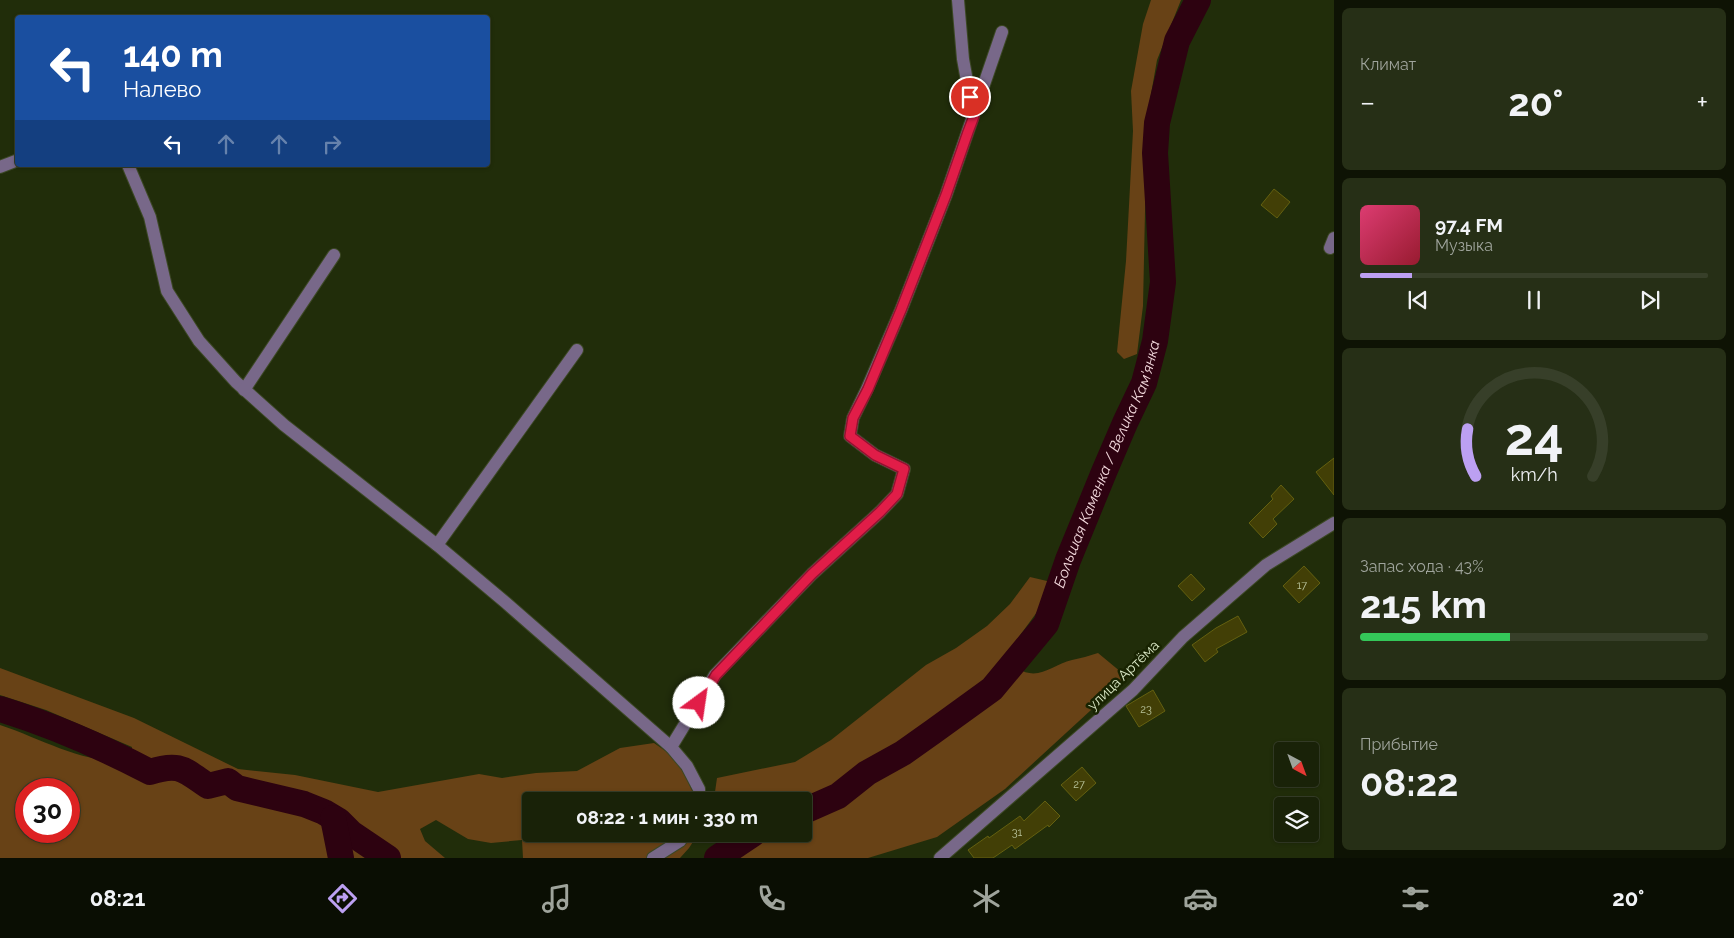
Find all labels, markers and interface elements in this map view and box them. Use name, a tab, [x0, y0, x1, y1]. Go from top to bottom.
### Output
text: 140 m	[123, 34, 223, 75]
icon: left	[40, 35, 105, 100]
text: Климат	[1360, 55, 1416, 74]
text: Налево	[123, 76, 201, 102]
pin	[949, 76, 991, 118]
text: 20°	[1508, 80, 1563, 125]
icon: arrive	[956, 83, 984, 111]
text: −	[1360, 86, 1375, 119]
text: +	[1696, 86, 1708, 119]
icon: left	[159, 130, 187, 158]
icon: ahead	[212, 130, 240, 158]
icon: ahead	[265, 130, 293, 158]
icon: right	[318, 130, 346, 158]
text: 97.4 FM	[1435, 214, 1503, 236]
text: Музыка	[1435, 236, 1493, 255]
icon: previous	[1404, 286, 1432, 314]
icon: pause	[1520, 286, 1548, 314]
icon: next	[1636, 286, 1664, 314]
water label: Большая Каменка / Велика Кам'янка	[1050, 339, 1164, 590]
text: 24	[1504, 406, 1564, 467]
text: km/h	[1510, 464, 1558, 485]
text: Запас хода · 43%	[1360, 557, 1484, 576]
house number: 17	[1297, 579, 1307, 592]
text: 215 km	[1360, 582, 1487, 627]
street label: улица Артёма	[1084, 637, 1162, 713]
position arrow	[672, 676, 724, 728]
house number: 23	[1140, 703, 1152, 716]
text: Прибытие	[1360, 735, 1438, 754]
north arrow	[1274, 742, 1319, 788]
map controls	[1274, 742, 1319, 842]
text: 08:22	[1360, 760, 1459, 805]
speed limit sign: 30	[15, 778, 80, 843]
house number: 27	[1073, 778, 1085, 791]
button: layers	[1274, 797, 1319, 842]
text: 08:22 · 1 мин · 330 m	[576, 806, 758, 828]
house number: 31	[1012, 826, 1023, 839]
icon: directions	[325, 881, 360, 916]
icon: music	[539, 881, 574, 916]
icon: phone	[754, 881, 789, 916]
icon: climate	[969, 881, 1004, 916]
icon: car	[1183, 881, 1218, 916]
icon: filters	[1398, 881, 1433, 916]
text: 08:21	[90, 885, 145, 911]
text: 20°	[1612, 885, 1644, 911]

